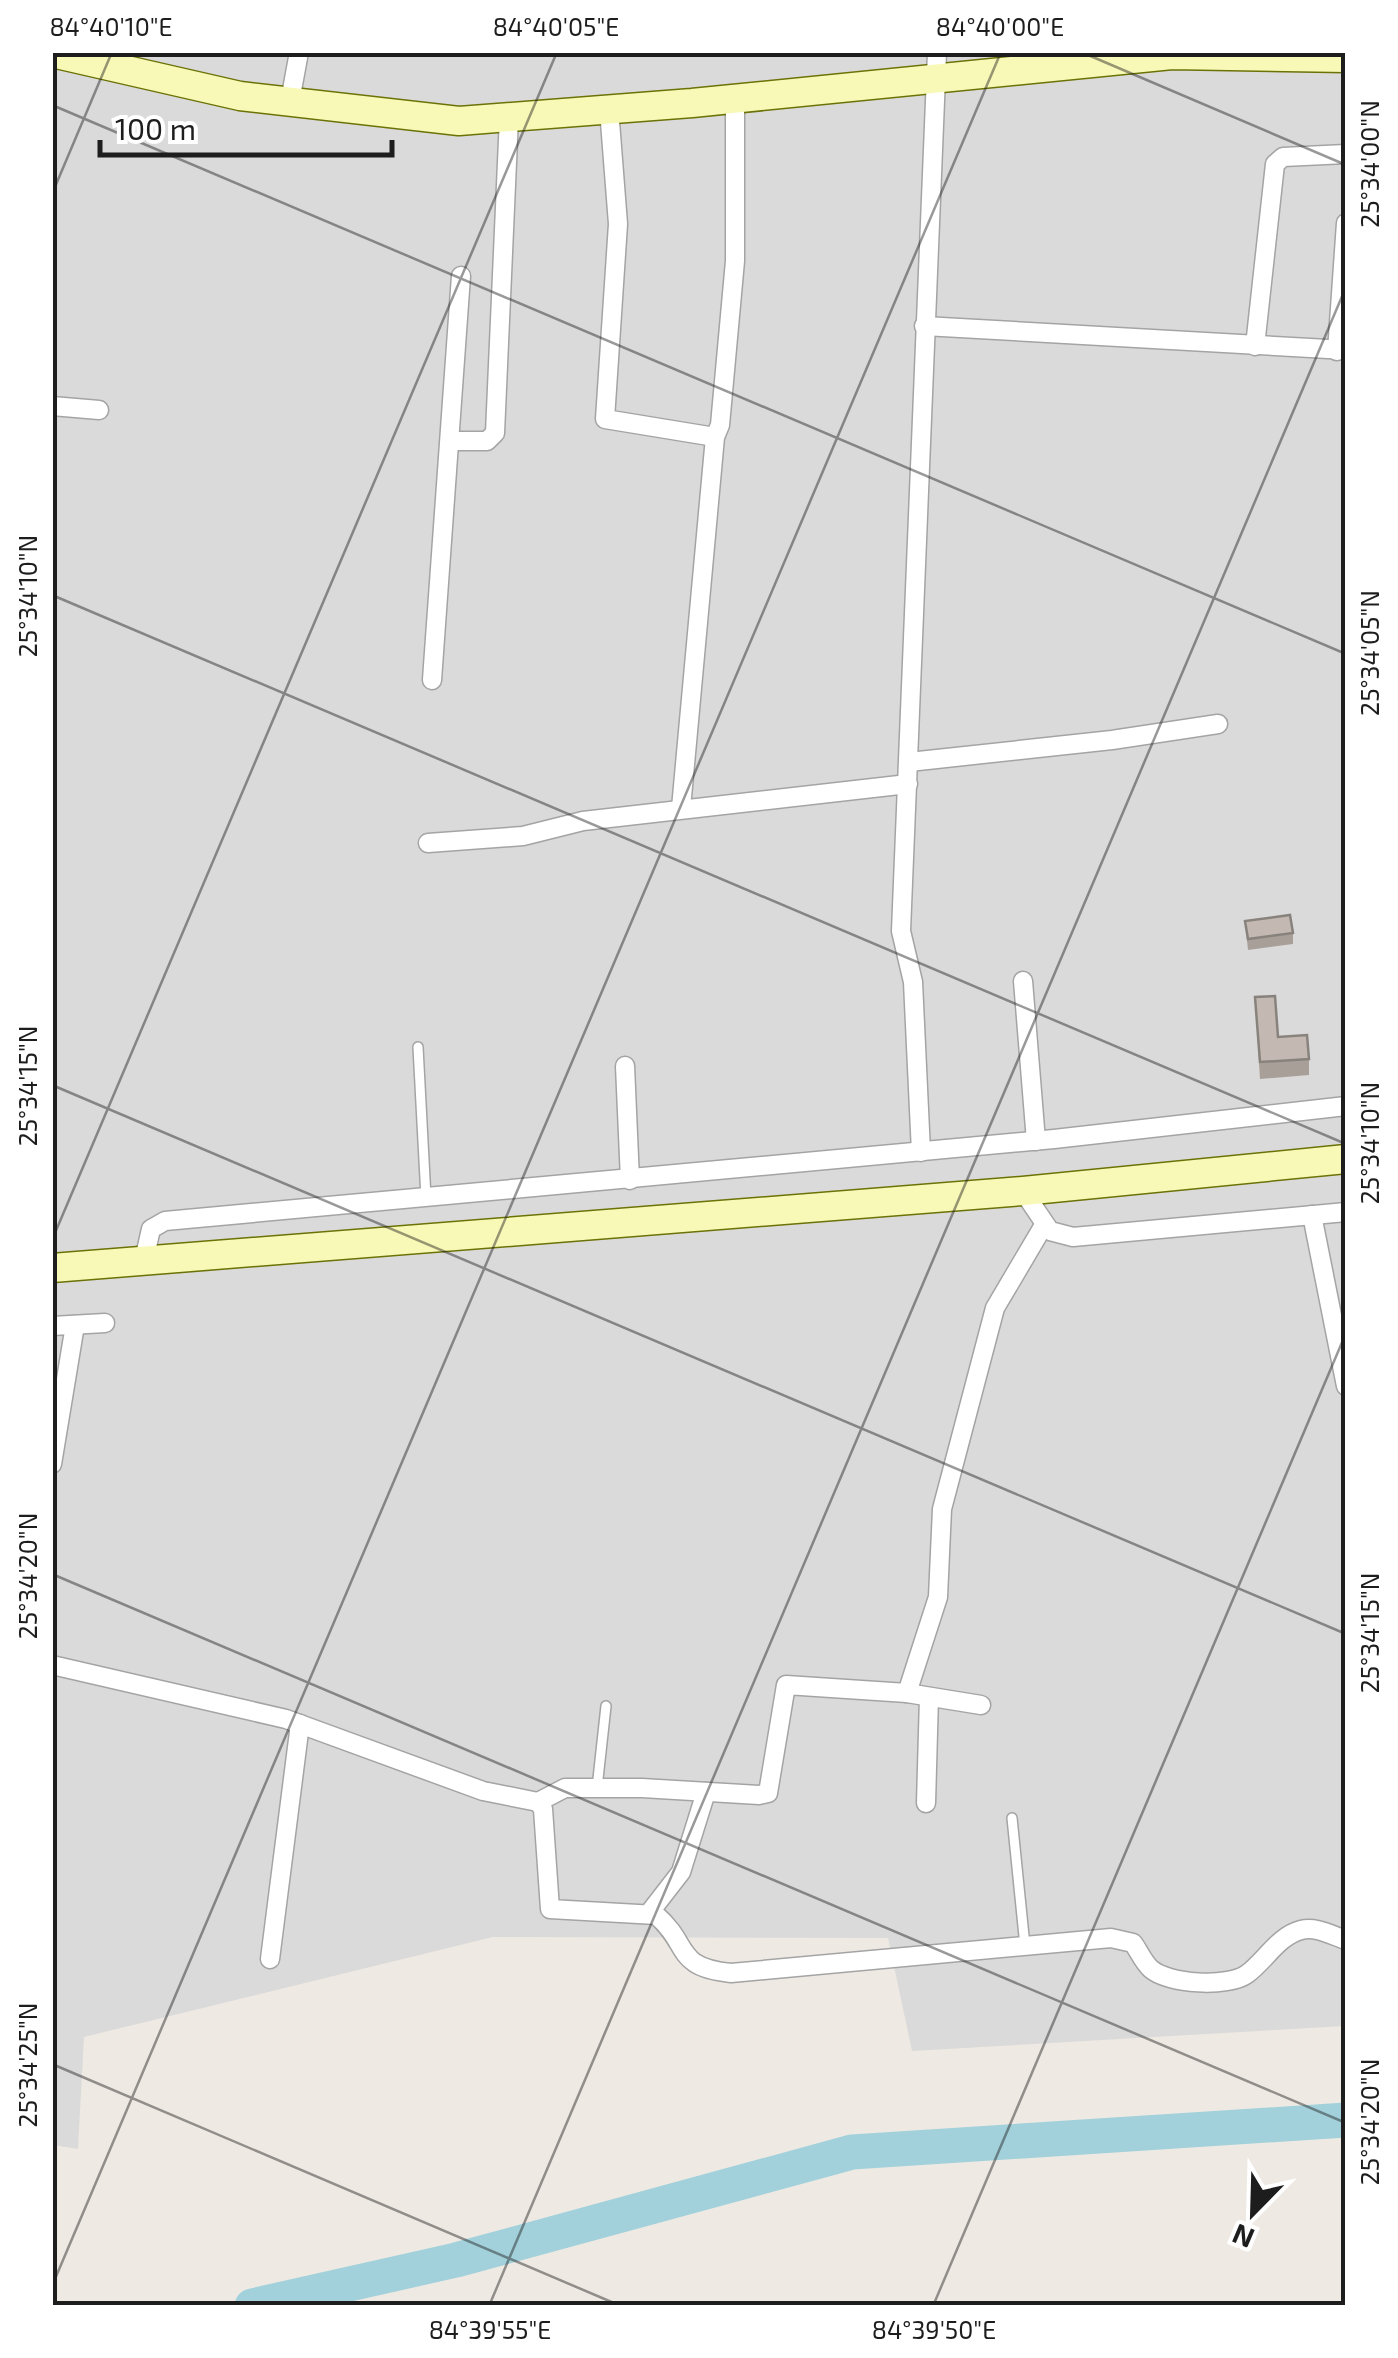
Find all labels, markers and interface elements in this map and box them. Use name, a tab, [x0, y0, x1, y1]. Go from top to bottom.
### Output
text: 84°40'10"E	[49, 11, 173, 41]
text: 84°40'05"E	[493, 11, 619, 41]
text: 84°40'00"E	[936, 11, 1064, 41]
scale bar	[100, 95, 392, 157]
text: 25°34'00"N	[1354, 100, 1384, 228]
text: 100 m	[115, 110, 196, 146]
text: 25°34'10"N	[12, 535, 42, 657]
text: 25°34'05"N	[1354, 590, 1384, 716]
text: 25°34'15"N	[12, 1026, 42, 1146]
text: 25°34'10"N	[1354, 1082, 1384, 1204]
text: 25°34'20"N	[12, 1513, 42, 1639]
text: 25°34'15"N	[1354, 1573, 1384, 1693]
text: 25°34'25"N	[12, 2003, 42, 2127]
text: 25°34'20"N	[1354, 2059, 1384, 2185]
north arrow	[1203, 2163, 1303, 2263]
text: N	[1227, 2217, 1259, 2257]
text: 84°39'55"E	[429, 2314, 551, 2344]
text: 84°39'50"E	[872, 2314, 996, 2344]

